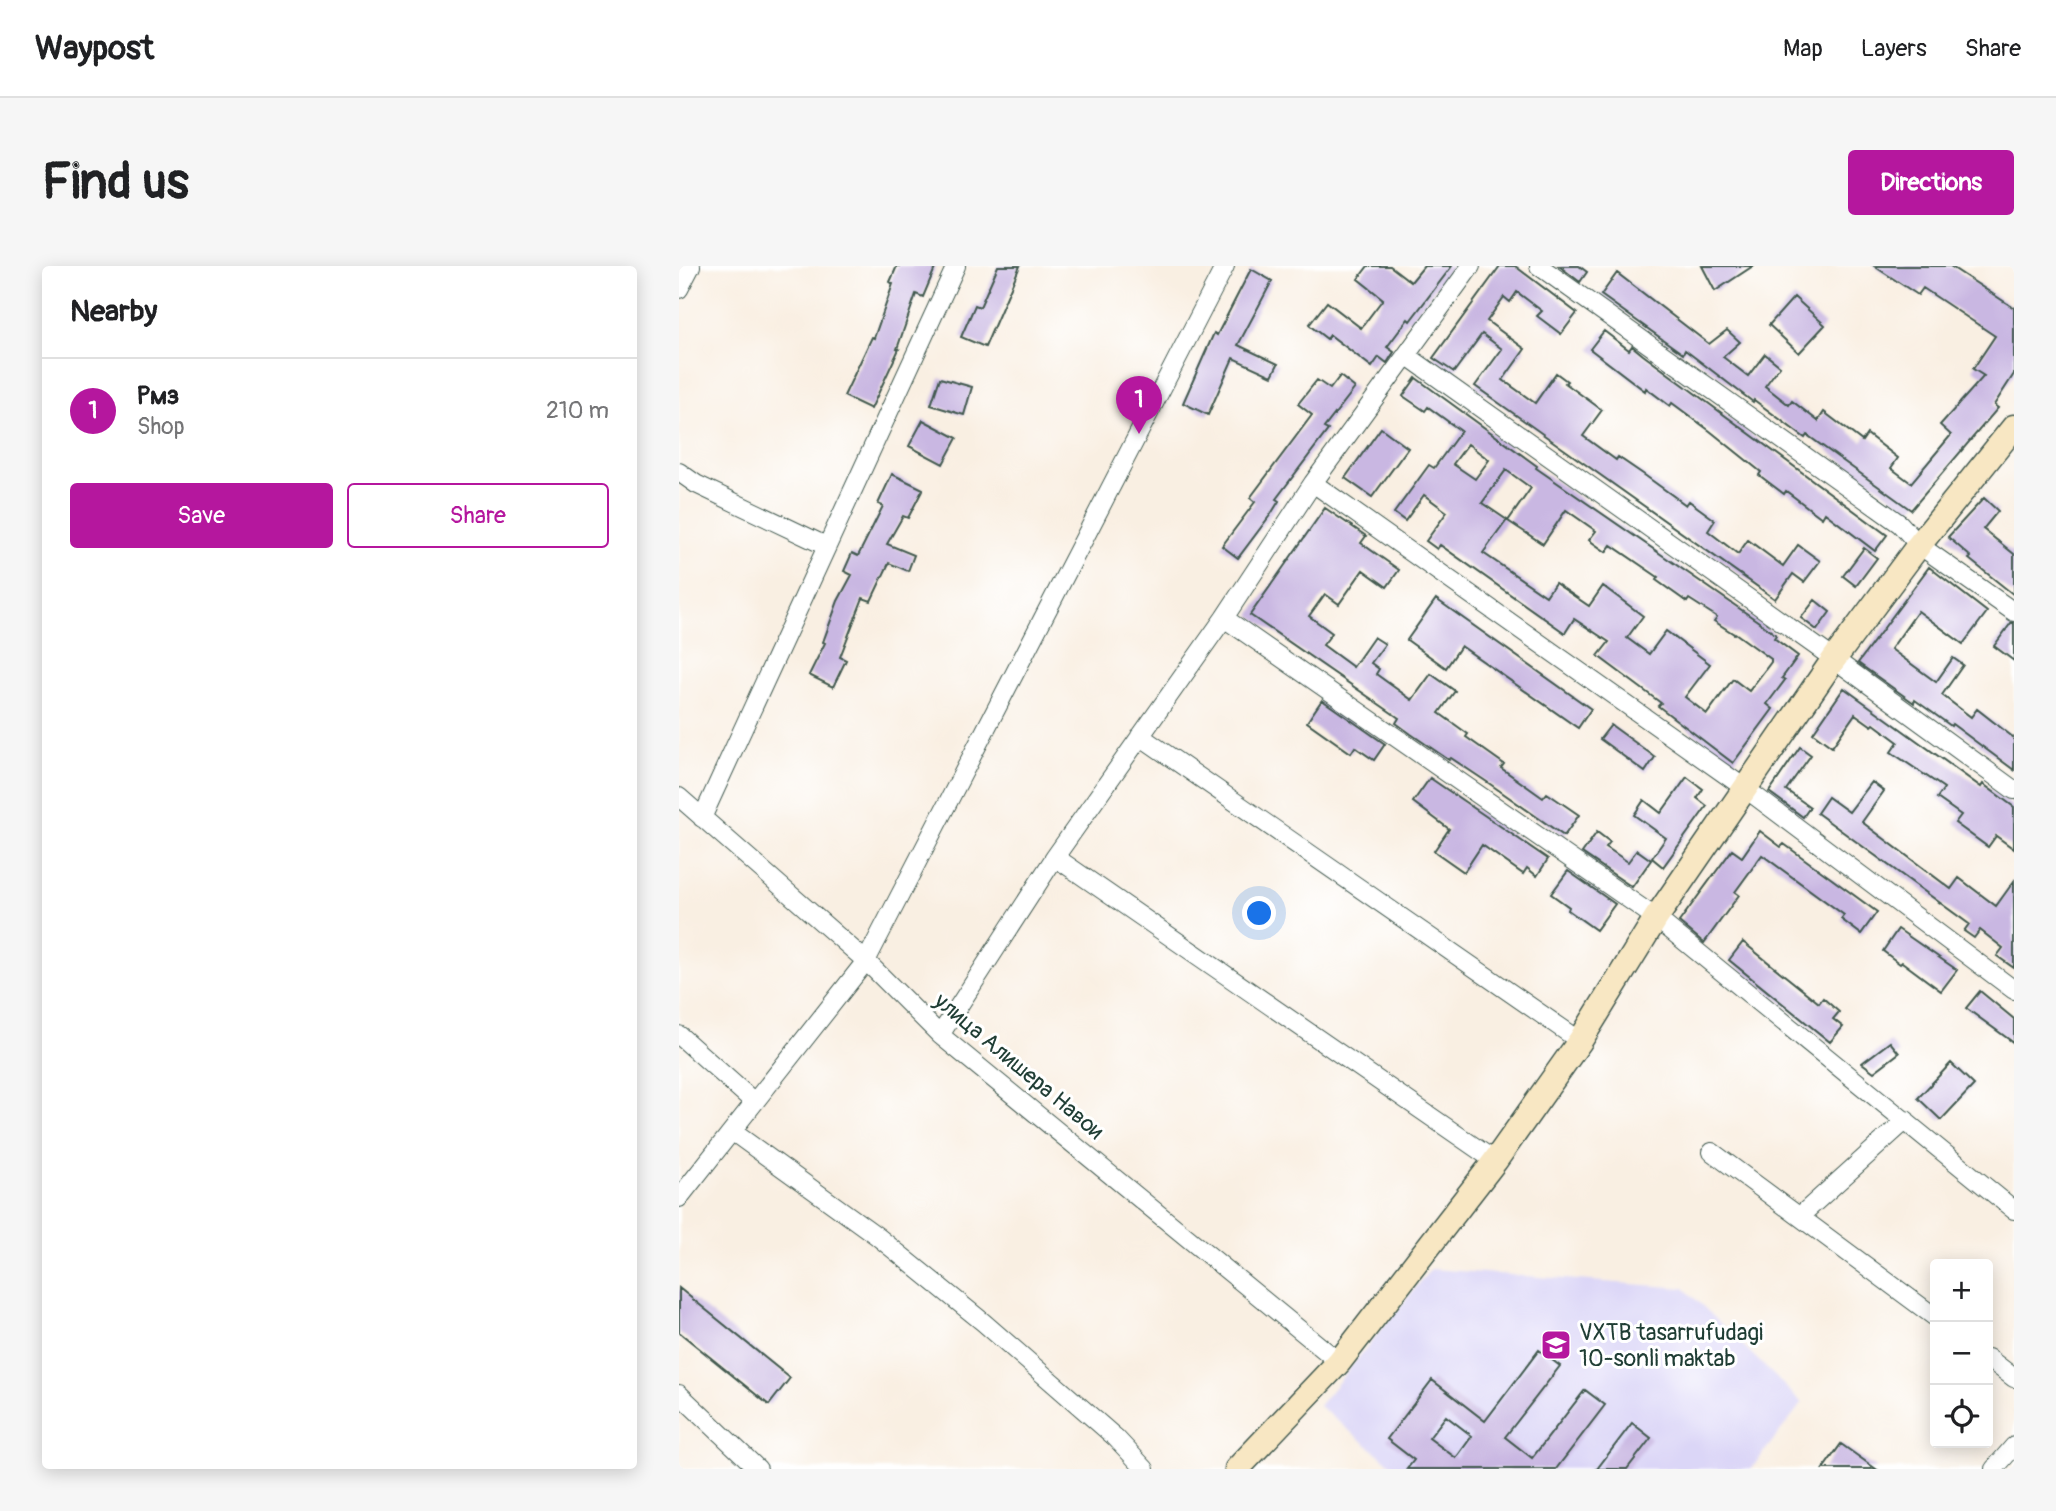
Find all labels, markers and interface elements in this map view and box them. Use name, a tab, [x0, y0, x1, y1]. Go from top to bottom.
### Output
text: Waypost	[35, 28, 154, 69]
text: Map	[1783, 34, 1823, 63]
text: Layers	[1861, 34, 1927, 63]
text: Share	[1965, 34, 2021, 63]
button: Directions	[1848, 150, 2014, 215]
text: Find us	[42, 152, 189, 213]
text: Nearby	[70, 293, 157, 330]
pin: 1	[1116, 376, 1162, 434]
text: Рмз	[137, 380, 180, 412]
text: 1	[89, 396, 98, 425]
text: 210 m	[546, 396, 609, 425]
text: Shop	[137, 412, 185, 441]
button: Save	[70, 483, 333, 548]
button: Share	[347, 483, 609, 548]
your location	[1242, 896, 1276, 930]
street label: улица Алишера Навои	[927, 986, 1110, 1146]
map controls	[1930, 1259, 1993, 1448]
button: +	[1930, 1259, 1993, 1322]
place label: VXTB tasarrufudagi 10-sonli maktab	[1579, 1318, 1763, 1373]
button: −	[1930, 1322, 1993, 1385]
school or university icon: VXTB tasarrufudagi 10-sonli maktab	[1539, 1328, 1573, 1362]
button: locate	[1930, 1385, 1993, 1448]

